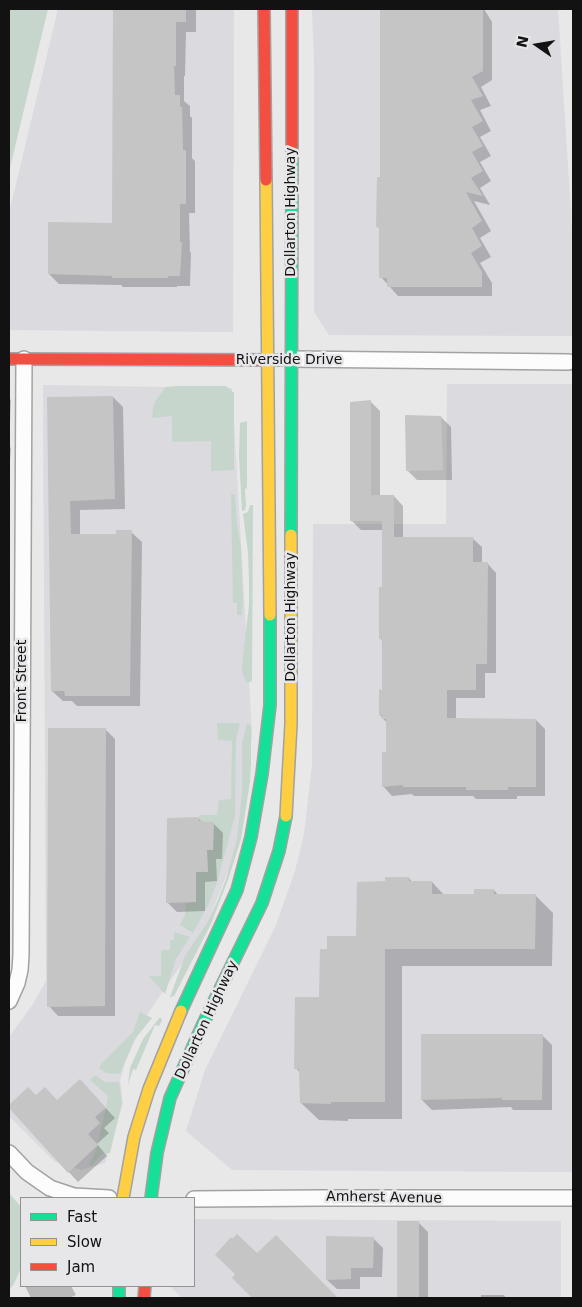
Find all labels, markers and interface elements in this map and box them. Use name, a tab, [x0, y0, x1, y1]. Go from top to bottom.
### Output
north arrow	[512, 20, 562, 70]
text: N	[513, 34, 531, 49]
street label: Dollarton Highway	[283, 147, 299, 277]
street label: Riverside Drive	[236, 352, 342, 368]
street label: Dollarton Highway	[283, 552, 299, 682]
street label: Front Street	[14, 640, 30, 722]
street label: Dollarton Highway	[172, 958, 242, 1082]
street label: Amherst Avenue	[326, 1189, 442, 1207]
legend	[20, 1197, 195, 1287]
text: Fast	[67, 1208, 97, 1226]
text: Slow	[67, 1233, 102, 1251]
text: Jam	[67, 1258, 95, 1276]

